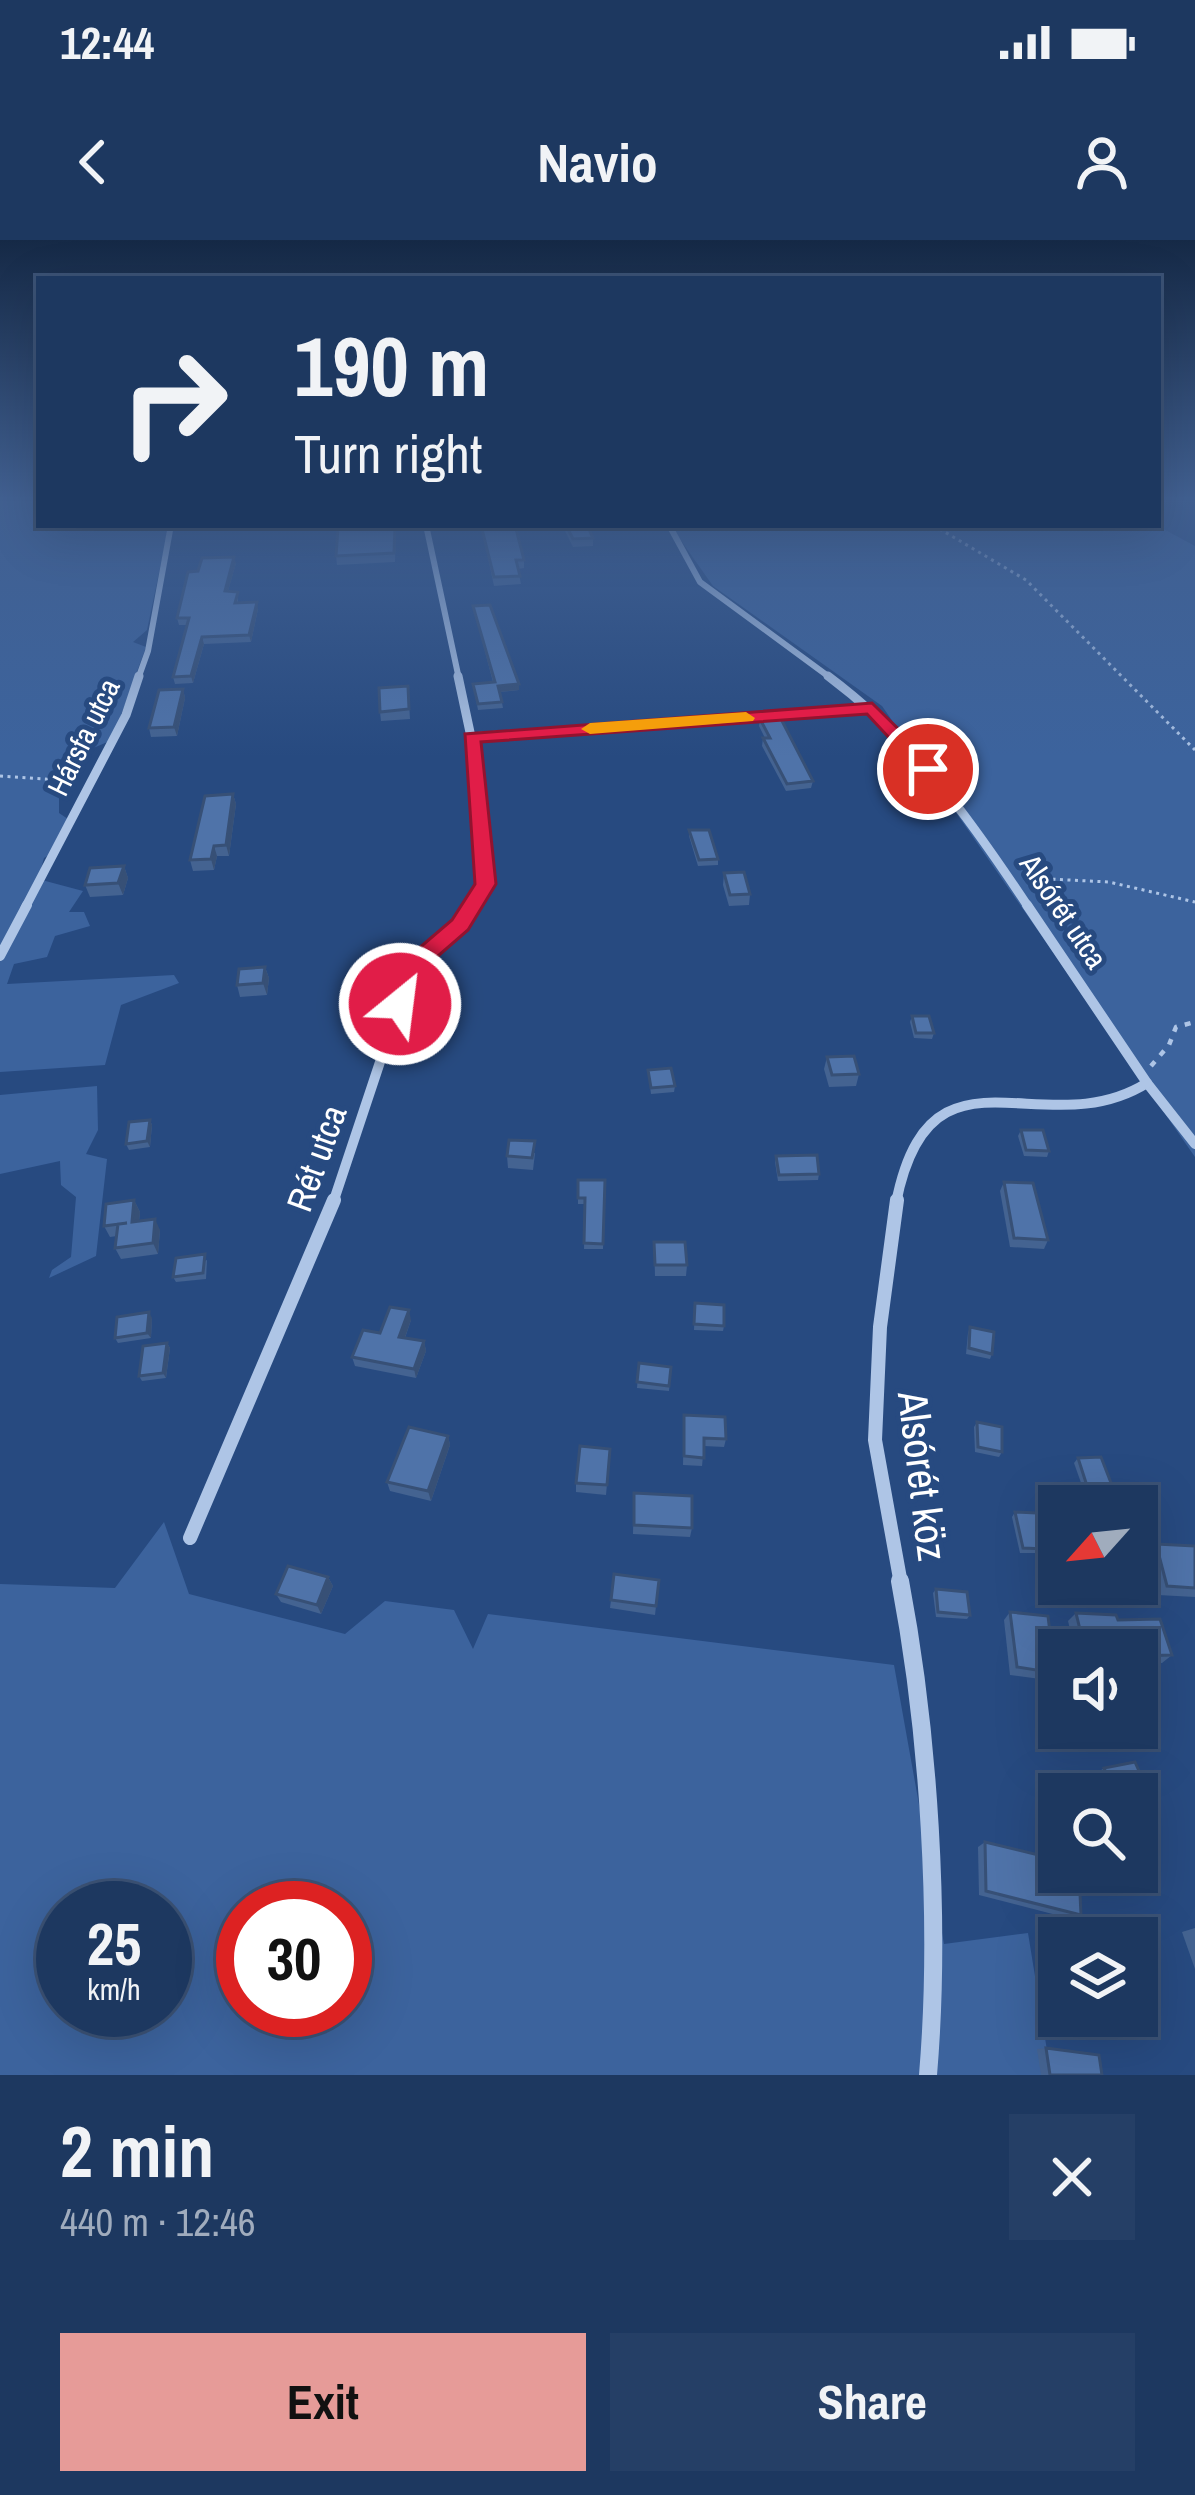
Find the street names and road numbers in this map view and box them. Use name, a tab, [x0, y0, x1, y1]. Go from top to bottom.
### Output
street label: Hársfa utca	[37, 671, 129, 802]
street label: Alsórét utca	[1011, 845, 1117, 976]
street label: Rét utca	[275, 1098, 357, 1218]
street label: Alsórét köz	[885, 1387, 961, 1564]

